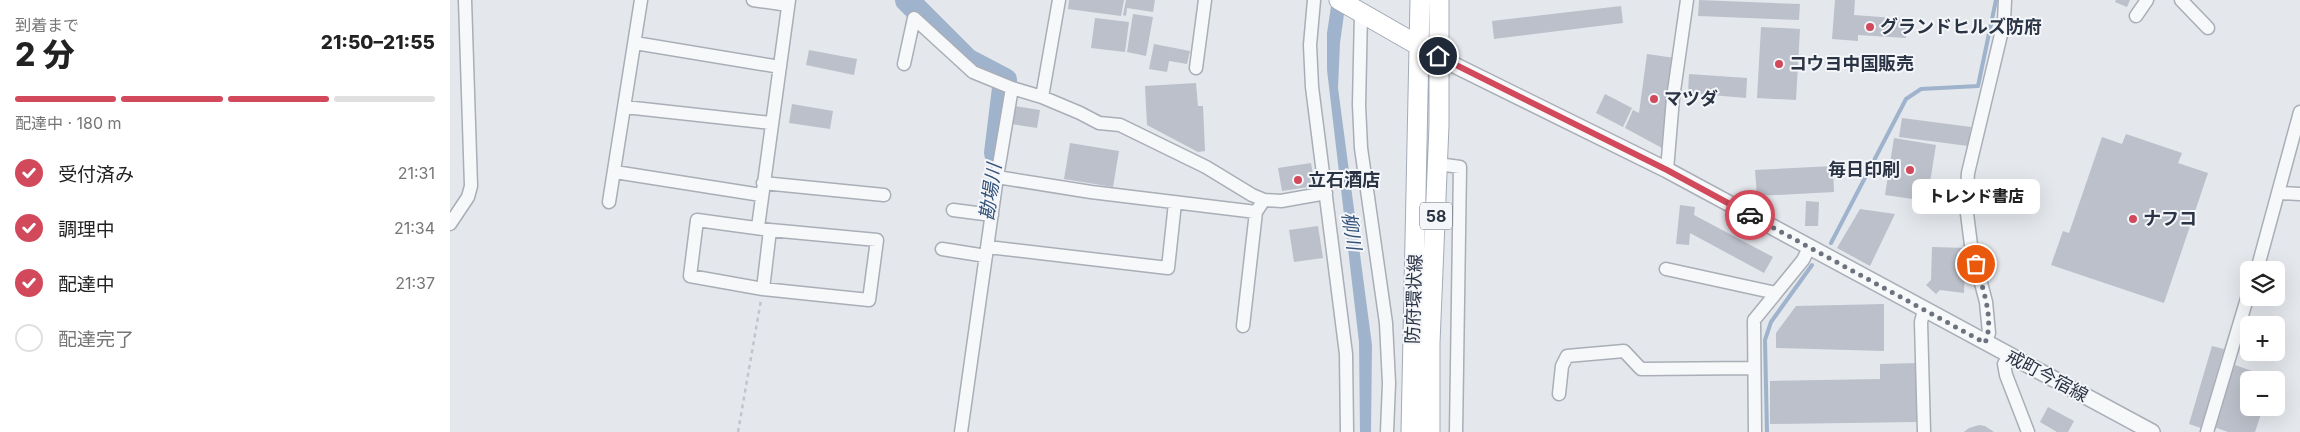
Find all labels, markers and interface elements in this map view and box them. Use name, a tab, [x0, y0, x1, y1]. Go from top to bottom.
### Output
text: 到着まで	[15, 15, 79, 35]
place label: グランドヒルズ防府	[1880, 16, 2042, 37]
marker: グランドヒルズ防府	[1864, 21, 1876, 33]
text: 21:50–21:55	[321, 31, 435, 54]
text: 2 分	[15, 35, 74, 74]
pin	[1417, 35, 1459, 77]
icon: home	[1424, 42, 1452, 70]
place label: コウヨ中国販売	[1789, 53, 1914, 74]
marker: コウヨ中国販売	[1773, 58, 1785, 70]
place label: マツダ	[1664, 88, 1718, 109]
marker: マツダ	[1648, 93, 1660, 105]
text: 配達中 · 180 m	[15, 113, 122, 133]
icon: check	[15, 159, 43, 187]
place label: 毎日印刷	[1828, 159, 1900, 180]
water label: 勘場川	[975, 160, 1006, 222]
text: 受付済み	[58, 163, 134, 186]
text: 21:31	[398, 163, 435, 183]
marker: 毎日印刷	[1904, 164, 1916, 176]
place label: 立石酒店	[1308, 169, 1380, 190]
marker: 立石酒店	[1292, 174, 1304, 186]
callout: トレンド書店	[1912, 179, 2040, 214]
text: トレンド書店	[1928, 186, 2024, 206]
courier	[1725, 190, 1775, 240]
icon: car	[1736, 201, 1764, 229]
road number: 58	[1420, 202, 1452, 230]
place label: ナフコ	[2143, 208, 2197, 229]
water label: 柳川	[1337, 211, 1366, 254]
marker: ナフコ	[2127, 213, 2139, 225]
icon: check	[15, 214, 43, 242]
text: 調理中	[58, 218, 115, 241]
text: 21:34	[394, 218, 435, 238]
pin	[1955, 243, 1997, 285]
icon: bag	[1962, 250, 1990, 278]
street label: 防府環状線	[1401, 254, 1426, 344]
map controls	[2240, 261, 2285, 416]
button: layers	[2240, 261, 2285, 306]
icon: check	[15, 269, 43, 297]
text: 配達中	[58, 273, 115, 296]
text: 21:37	[395, 273, 435, 293]
button: +	[2240, 316, 2285, 361]
text: 配達完了	[58, 328, 134, 351]
street label: 戒町今宿線	[2003, 345, 2092, 406]
button: −	[2240, 371, 2285, 416]

